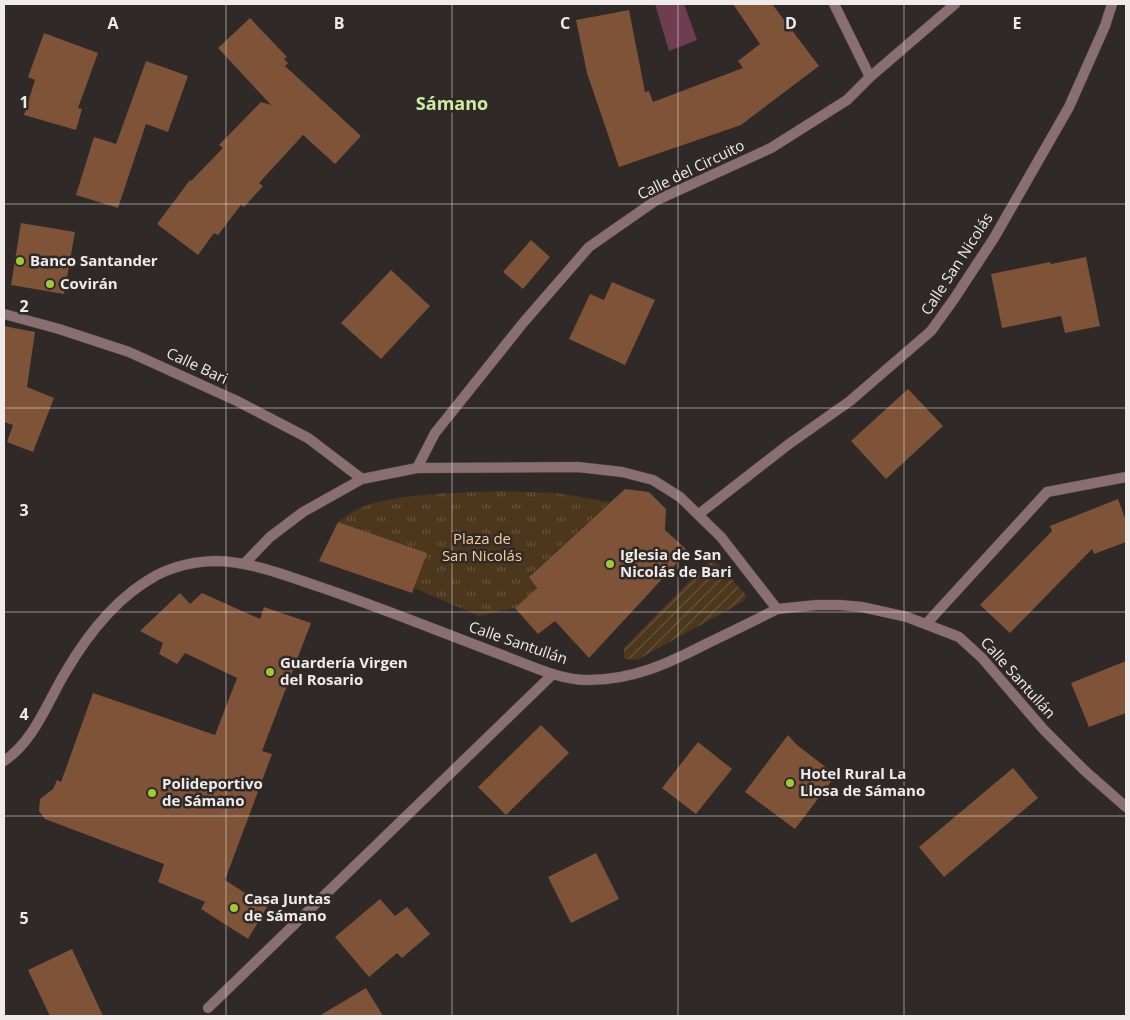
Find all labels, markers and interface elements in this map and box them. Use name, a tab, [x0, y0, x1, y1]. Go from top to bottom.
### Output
text: A	[107, 12, 119, 34]
text: B	[334, 12, 344, 34]
text: C	[560, 12, 570, 34]
text: D	[785, 12, 797, 34]
text: E	[1013, 12, 1022, 34]
text: 1	[19, 91, 29, 113]
district label: Sámano	[416, 91, 488, 115]
street label: Calle del Circuito	[634, 134, 747, 204]
street label: Calle San Nicolás	[916, 209, 997, 318]
place label: Banco Santander	[30, 250, 158, 270]
marker: Banco Santander	[14, 255, 26, 267]
place label: Covirán	[60, 273, 118, 293]
marker: Covirán	[44, 278, 56, 290]
text: 2	[19, 295, 29, 317]
street label: Calle Bari	[163, 342, 231, 388]
text: 3	[19, 499, 29, 521]
park label: Plaza de San Nicolás	[442, 528, 522, 565]
place label: Iglesia de San Nicolás de Bari	[620, 544, 732, 581]
marker: Iglesia de San Nicolás de Bari	[604, 558, 616, 570]
street label: Calle Santullán	[466, 616, 570, 668]
street label: Calle Santullán	[977, 632, 1061, 722]
place label: Guardería Virgen del Rosario	[280, 652, 408, 689]
marker: Guardería Virgen del Rosario	[264, 666, 276, 678]
text: 4	[19, 703, 29, 725]
place label: Hotel Rural La Llosa de Sámano	[800, 763, 925, 800]
place label: Polideportivo de Sámano	[162, 773, 263, 810]
marker: Hotel Rural La Llosa de Sámano	[784, 777, 796, 789]
marker: Polideportivo de Sámano	[146, 787, 158, 799]
place label: Casa Juntas de Sámano	[244, 888, 331, 925]
marker: Casa Juntas de Sámano	[228, 902, 240, 914]
text: 5	[19, 907, 29, 929]

